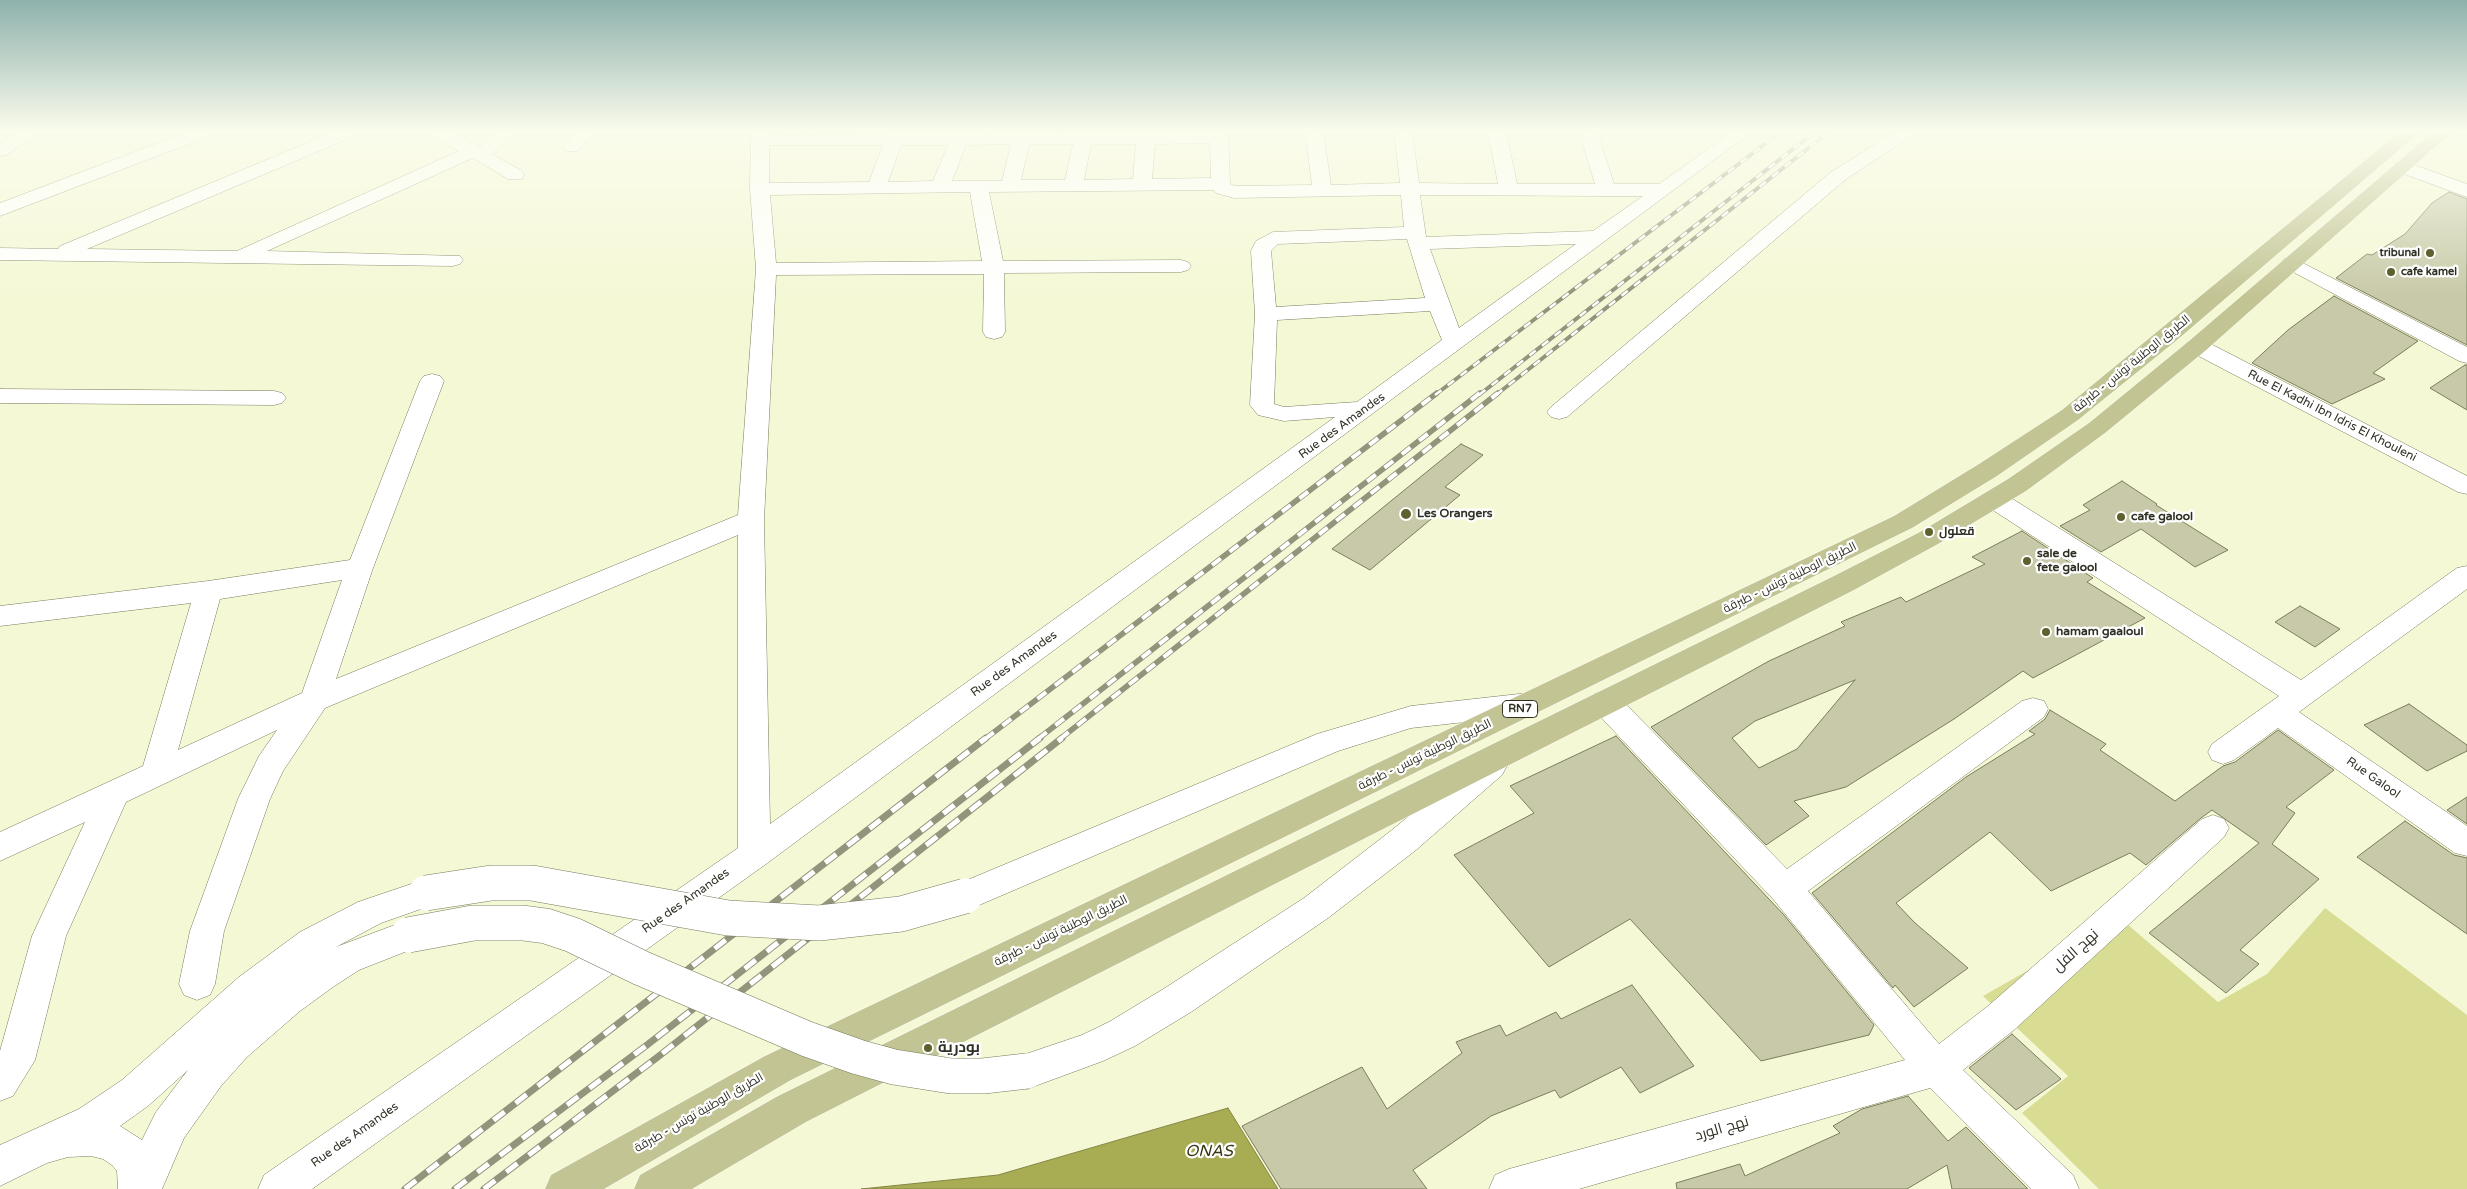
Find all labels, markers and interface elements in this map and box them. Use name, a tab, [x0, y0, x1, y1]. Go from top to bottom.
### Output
place label: tribunal	[2380, 246, 2420, 260]
marker: tribunal	[2424, 247, 2436, 259]
place label: cafe kamel	[2401, 265, 2457, 279]
marker: cafe kamel	[2385, 266, 2397, 278]
street label: الطريق الوطنية تونس - طبرقة	[2071, 312, 2193, 416]
street label: Rue El Kadhi Ibn Idris El Khouleni	[2245, 367, 2419, 465]
street label: Rue des Amandes	[1296, 390, 1388, 462]
marker: Les Orangers	[1399, 507, 1413, 521]
place label: Les Orangers	[1417, 507, 1493, 521]
place label: cafe galool	[2131, 510, 2193, 524]
marker: cafe galool	[2115, 511, 2127, 523]
place label: قعلول	[1939, 525, 1975, 539]
marker: قعلول	[1923, 526, 1935, 538]
street label: الطريق الوطنية تونس - طبرقة	[1721, 539, 1859, 617]
place label: sale de fete galool	[2037, 547, 2097, 575]
marker: sale de fete galool	[2021, 555, 2033, 567]
place label: hamam gaaloul	[2056, 625, 2144, 639]
marker: hamam gaaloul	[2040, 626, 2052, 638]
street label: Rue des Amandes	[968, 628, 1060, 700]
road number: RN7	[1502, 701, 1538, 718]
street label: الطريق الوطنية تونس - طبرقة	[1356, 716, 1494, 794]
street label: Rue Galool	[2343, 754, 2403, 802]
street label: Rue des Amandes	[640, 866, 732, 936]
street label: الطريق الوطنية تونس - طبرقة	[992, 892, 1130, 970]
street label: نهج الفل	[2049, 926, 2103, 976]
place label: بودرية	[938, 1039, 980, 1057]
marker: بودرية	[922, 1042, 934, 1054]
street label: الطريق الوطنية تونس - طبرقة	[632, 1070, 766, 1156]
street label: Rue des Amandes	[309, 1100, 401, 1170]
street label: نهج الورد	[1693, 1113, 1751, 1145]
water label: ONAS	[1185, 1142, 1233, 1162]

